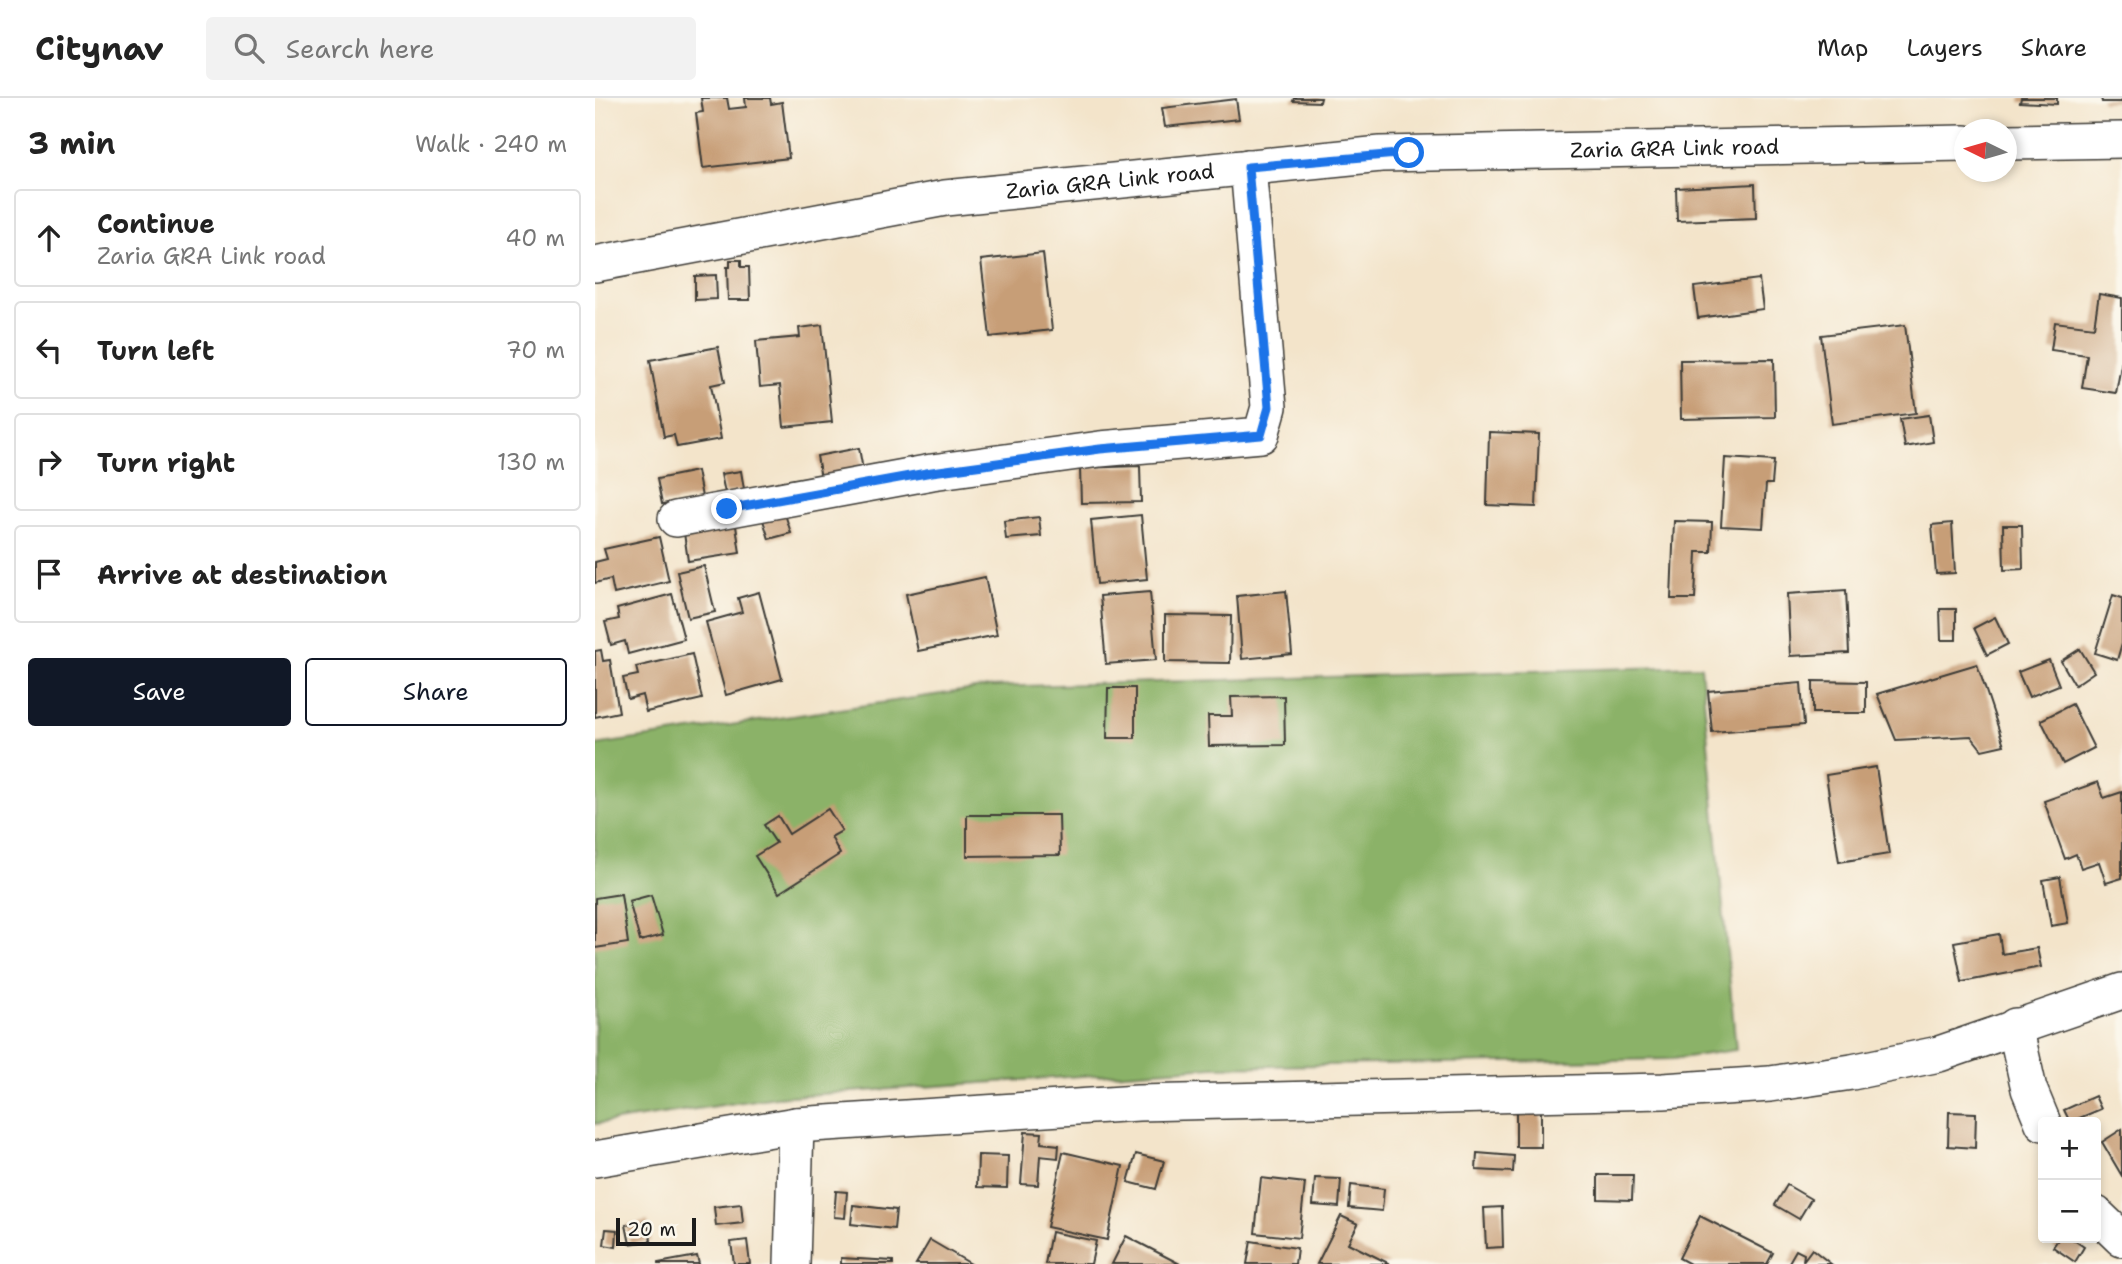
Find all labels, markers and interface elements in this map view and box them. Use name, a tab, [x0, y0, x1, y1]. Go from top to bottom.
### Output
search box	[206, 17, 696, 80]
text: Citynav	[35, 26, 164, 71]
icon: search	[230, 29, 268, 67]
text: Search here	[286, 31, 434, 66]
text: Map	[1817, 32, 1868, 64]
text: Layers	[1906, 32, 1983, 64]
text: Share	[2021, 32, 2087, 64]
north arrow	[1954, 119, 2017, 182]
text: 3 min	[28, 123, 115, 164]
text: Walk · 240 m	[415, 129, 567, 159]
street label: Zaria GRA Link road	[1570, 133, 1779, 164]
route start	[1393, 137, 1424, 168]
street label: Zaria GRA Link road	[1005, 157, 1215, 206]
text: Continue	[97, 206, 215, 241]
icon: ahead	[30, 219, 68, 257]
text: 40 m	[505, 223, 565, 253]
text: Zaria GRA Link road	[97, 241, 326, 271]
icon: left	[30, 331, 68, 369]
text: Turn left	[97, 333, 214, 368]
text: 70 m	[506, 335, 565, 365]
icon: right	[30, 443, 68, 481]
text: Turn right	[97, 445, 235, 480]
text: 130 m	[497, 447, 565, 477]
route end	[711, 493, 742, 524]
icon: arrive	[30, 555, 68, 593]
text: Arrive at destination	[97, 557, 387, 592]
button: Save	[28, 658, 291, 726]
button: Share	[305, 658, 567, 726]
map controls	[2038, 1117, 2101, 1243]
button: +	[2038, 1117, 2101, 1180]
button: −	[2038, 1180, 2101, 1243]
scale bar	[616, 1215, 697, 1247]
text: 20 m	[627, 1217, 676, 1242]

